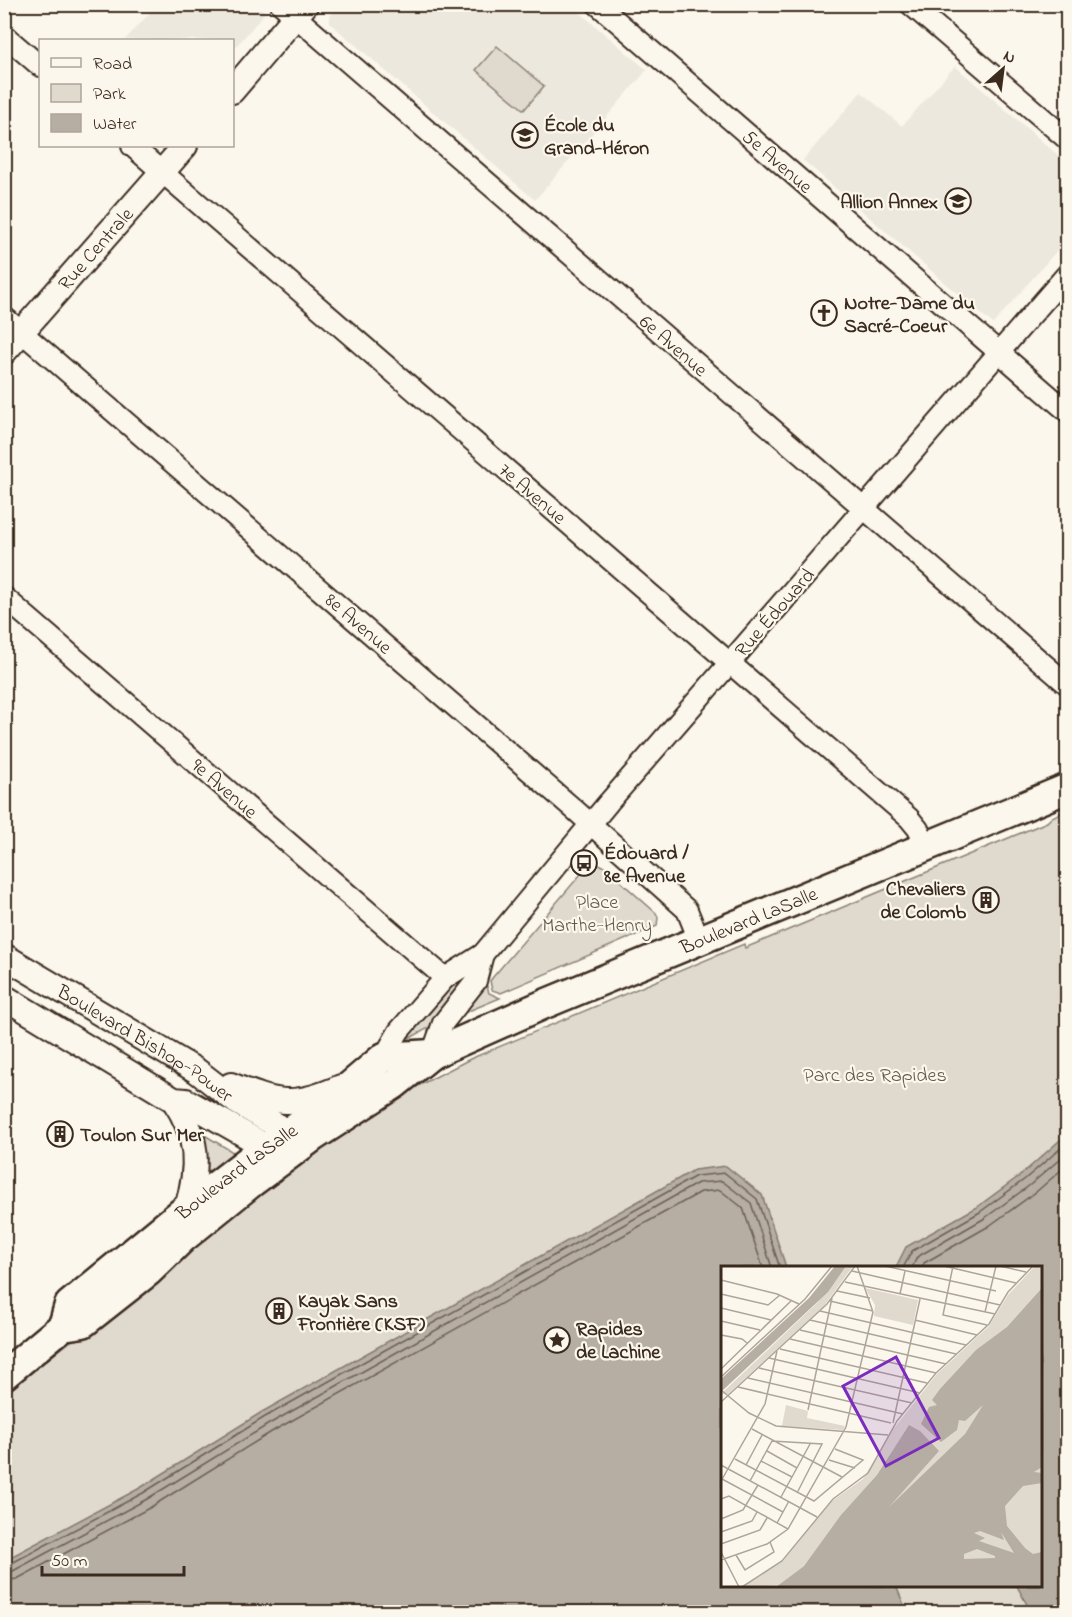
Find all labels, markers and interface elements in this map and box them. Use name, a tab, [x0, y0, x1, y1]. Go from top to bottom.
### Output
legend	[39, 39, 234, 147]
north arrow	[973, 39, 1033, 99]
text: N	[999, 44, 1020, 71]
text: Road	[93, 52, 132, 78]
text: Park	[93, 82, 126, 108]
text: Water	[93, 112, 137, 138]
place label: École du Grand-Héron	[544, 112, 649, 164]
school or university icon: École du Grand-Héron	[510, 120, 540, 150]
street label: 5e Avenue	[735, 124, 818, 202]
school or university icon: Allion Annex	[943, 186, 973, 216]
place label: Allion Annex	[840, 189, 938, 218]
street label: Rue Centrale	[52, 202, 142, 298]
place label: Notre-Dame du Sacré-Coeur	[844, 290, 975, 342]
church icon: Notre-Dame du Sacré-Coeur	[809, 298, 839, 328]
street label: 6e Avenue	[632, 309, 713, 385]
street label: 7e Avenue	[491, 457, 572, 533]
street label: Rue Édouard	[729, 563, 823, 665]
street label: 8e Avenue	[317, 587, 398, 663]
street label: 9e Avenue	[184, 753, 263, 827]
place label: Édouard / 8e Avenue	[603, 840, 689, 892]
bus stop icon: Édouard / 8e Avenue	[569, 848, 599, 878]
place label: Chevaliers de Colomb	[880, 876, 966, 928]
street label: Boulevard LaSalle	[675, 881, 823, 964]
building icon: Chevaliers de Colomb	[971, 885, 1001, 915]
park label: Place Marthe-Henry	[542, 889, 652, 941]
street label: Boulevard Bishop-Power	[50, 978, 239, 1111]
park label: Parc des Rapides	[803, 1062, 947, 1091]
street label: Boulevard LaSalle	[170, 1118, 305, 1229]
building icon: Toulon Sur Mer	[45, 1119, 75, 1149]
place label: Toulon Sur Mer	[80, 1122, 205, 1151]
inset map	[721, 1266, 1042, 1587]
place label: Kayak Sans Frontière (KSF)	[297, 1288, 425, 1340]
building icon: Kayak Sans Frontière (KSF)	[264, 1296, 294, 1326]
place label: Rapides de Lachine	[576, 1316, 661, 1368]
place icon: Rapides de Lachine	[542, 1325, 572, 1355]
scale bar	[42, 1539, 184, 1577]
text: 50 m	[51, 1549, 88, 1575]

